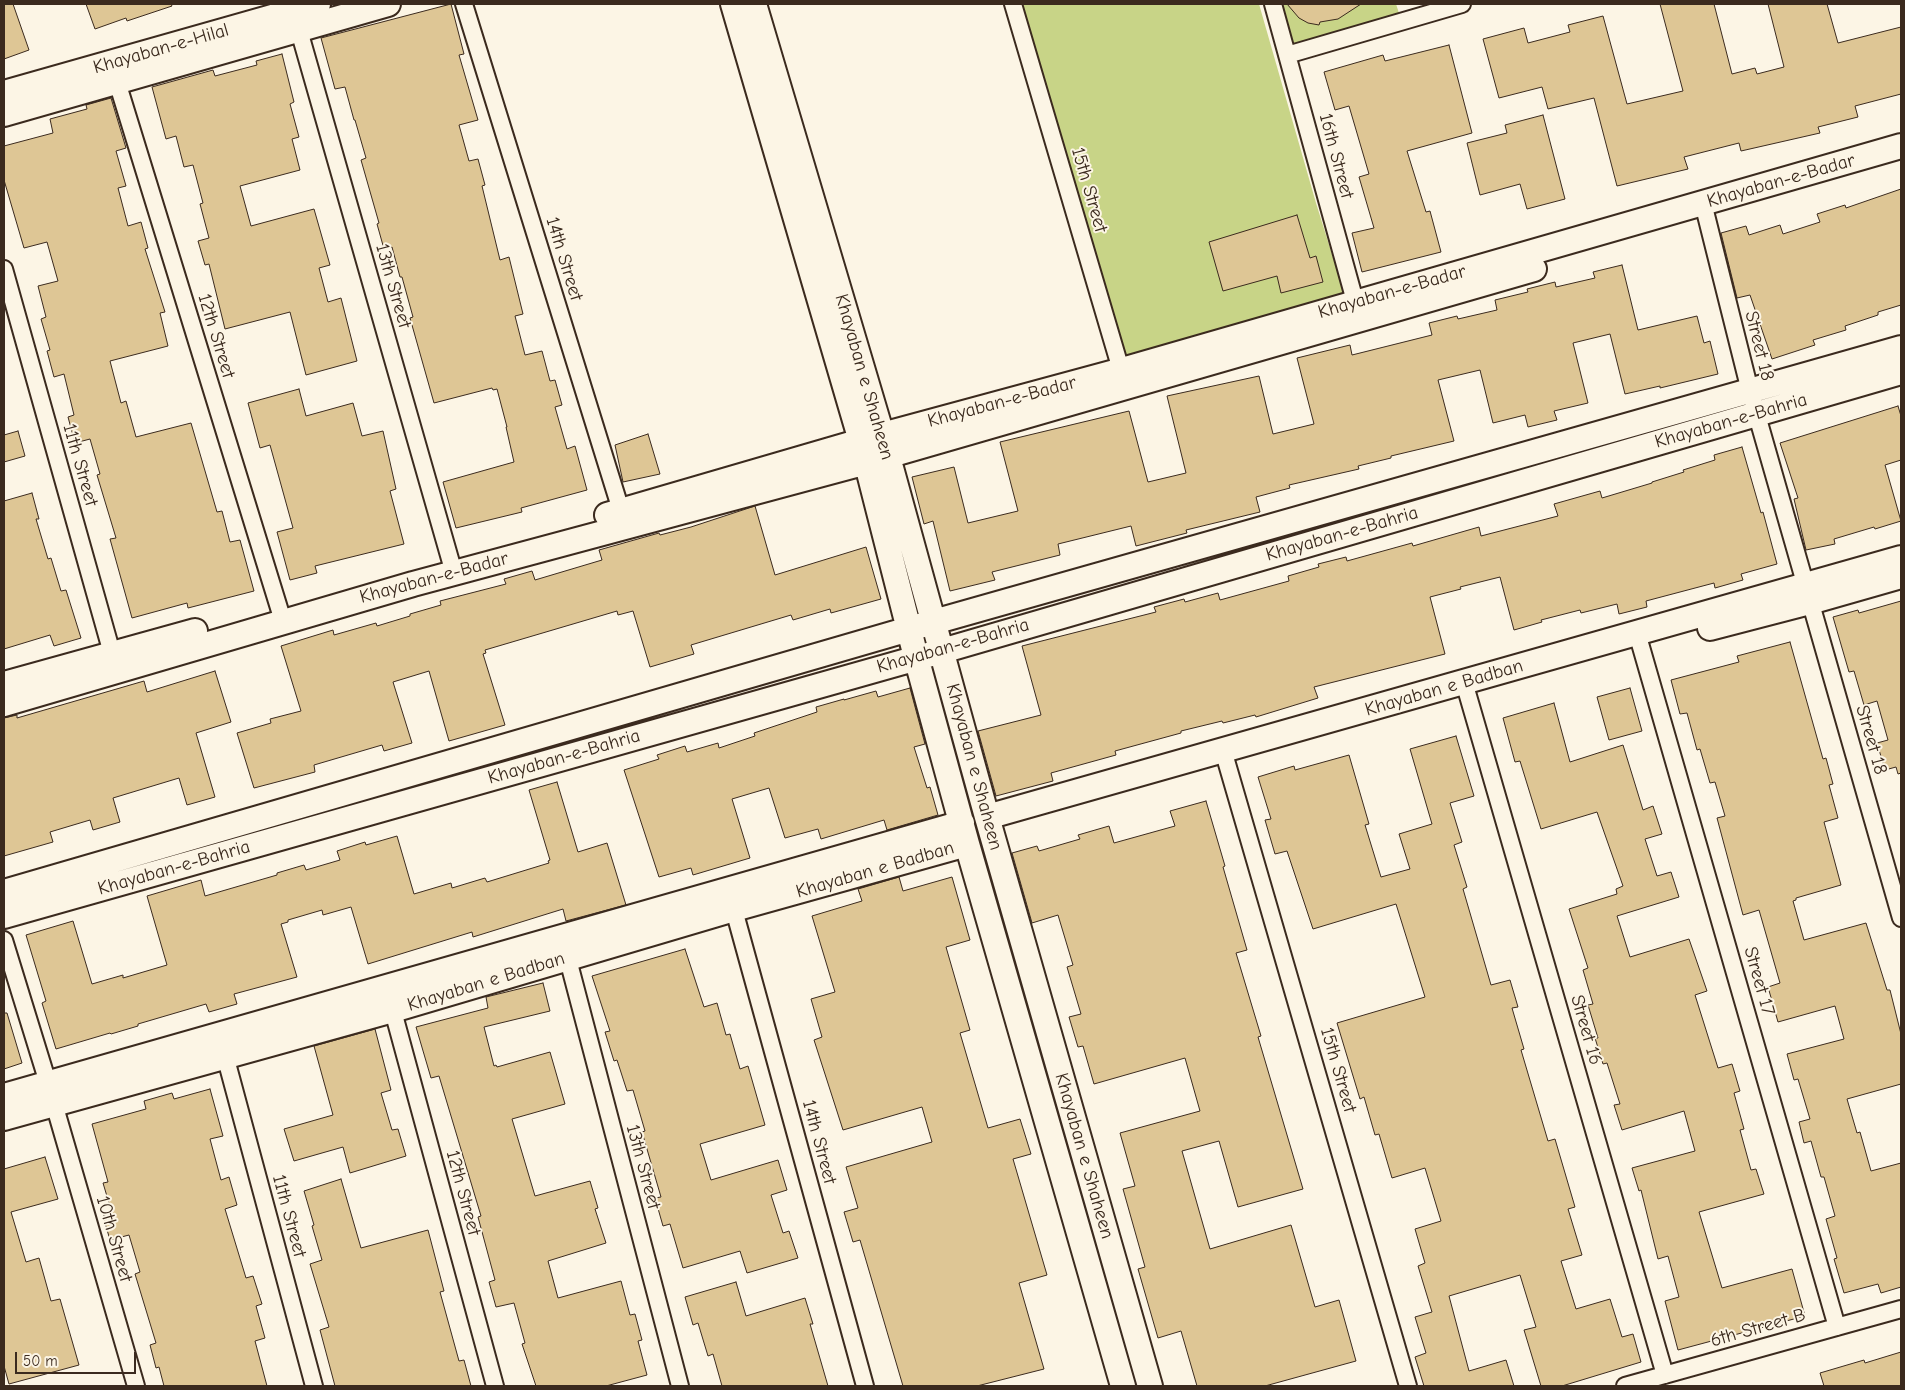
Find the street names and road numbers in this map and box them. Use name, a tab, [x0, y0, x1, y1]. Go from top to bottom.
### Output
street label: Khayaban-e-Hilal	[91, 19, 231, 79]
street label: 16th Street	[1314, 111, 1358, 201]
street label: 15th Street	[1066, 145, 1112, 235]
street label: Khayaban-e-Badar	[1704, 149, 1858, 213]
street label: 14th Street	[540, 214, 588, 304]
street label: 13th Street	[370, 241, 416, 331]
street label: Khayaban-e-Badar	[1315, 260, 1469, 324]
street label: 12th Street	[192, 291, 240, 381]
street label: Khayaban e Shaheen	[829, 291, 899, 463]
street label: Street 18	[1739, 309, 1779, 383]
street label: Khayaban-e-Badar	[925, 371, 1079, 433]
street label: Khayaban-e-Bahria	[1652, 388, 1810, 454]
street label: 11th Street	[57, 421, 103, 509]
street label: Khayaban-e-Bahria	[1263, 501, 1421, 567]
street label: Khayaban-e-Badar	[357, 547, 511, 609]
street label: Khayaban-e-Bahria	[874, 613, 1032, 679]
street label: Khayaban e Badban	[1362, 655, 1526, 721]
street label: Khayaban e Shaheen	[941, 681, 1007, 853]
street label: Street 18	[1850, 703, 1892, 777]
street label: Khayaban-e-Bahria	[485, 724, 643, 790]
street label: Khayaban-e-Bahria	[95, 835, 253, 901]
street label: Khayaban e Badban	[793, 837, 957, 903]
street label: Street 17	[1738, 944, 1780, 1018]
street label: Khayaban e Badban	[405, 947, 567, 1017]
street label: Street 16	[1565, 992, 1607, 1068]
street label: 15th Street	[1315, 1025, 1361, 1115]
street label: Khayaban e Shaheen	[1049, 1070, 1119, 1242]
street label: 14th Street	[797, 1097, 841, 1187]
street label: 13th Street	[621, 1122, 665, 1212]
street label: 12th Street	[441, 1148, 485, 1238]
street label: 11th Street	[267, 1172, 311, 1260]
street label: 10th Street	[91, 1193, 137, 1285]
street label: 6th Street B	[1708, 1304, 1808, 1352]

